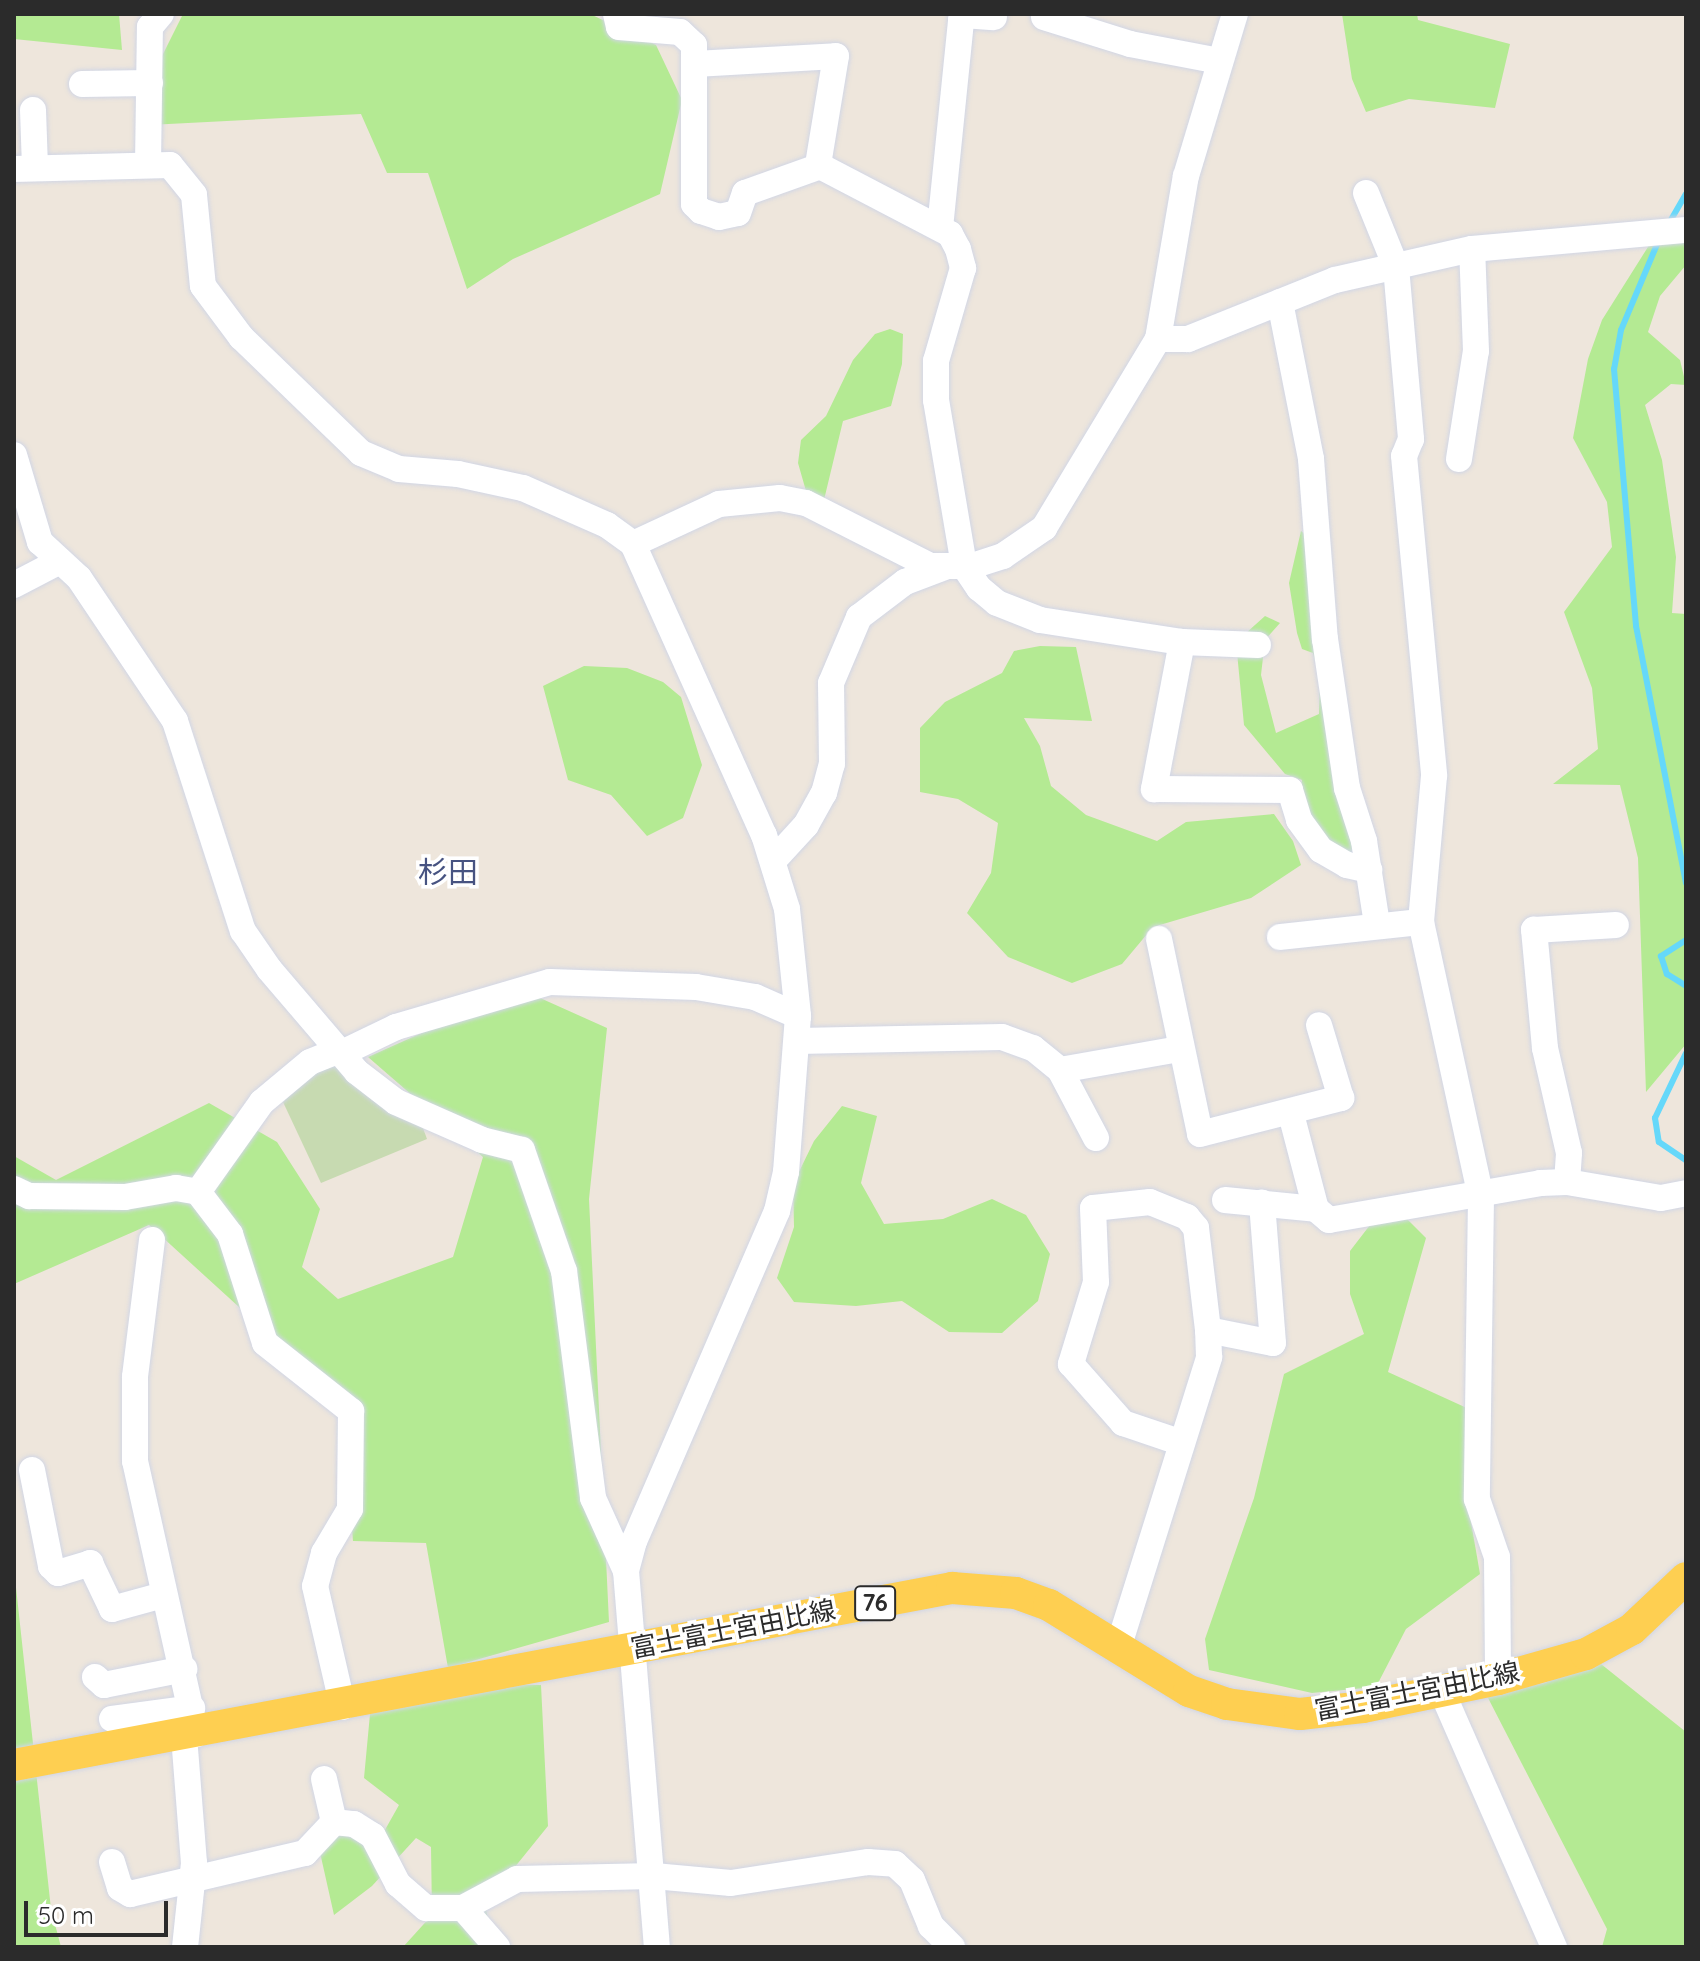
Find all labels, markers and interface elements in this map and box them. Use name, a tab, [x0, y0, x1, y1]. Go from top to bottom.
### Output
district label: 杉田	[418, 854, 478, 890]
road number: 76	[853, 1583, 897, 1623]
street label: 富士富士宮由比線	[628, 1594, 838, 1664]
street label: 富士富士宮由比線	[1312, 1656, 1522, 1726]
scale bar	[28, 1885, 172, 1935]
text: 50 m	[38, 1900, 94, 1930]

